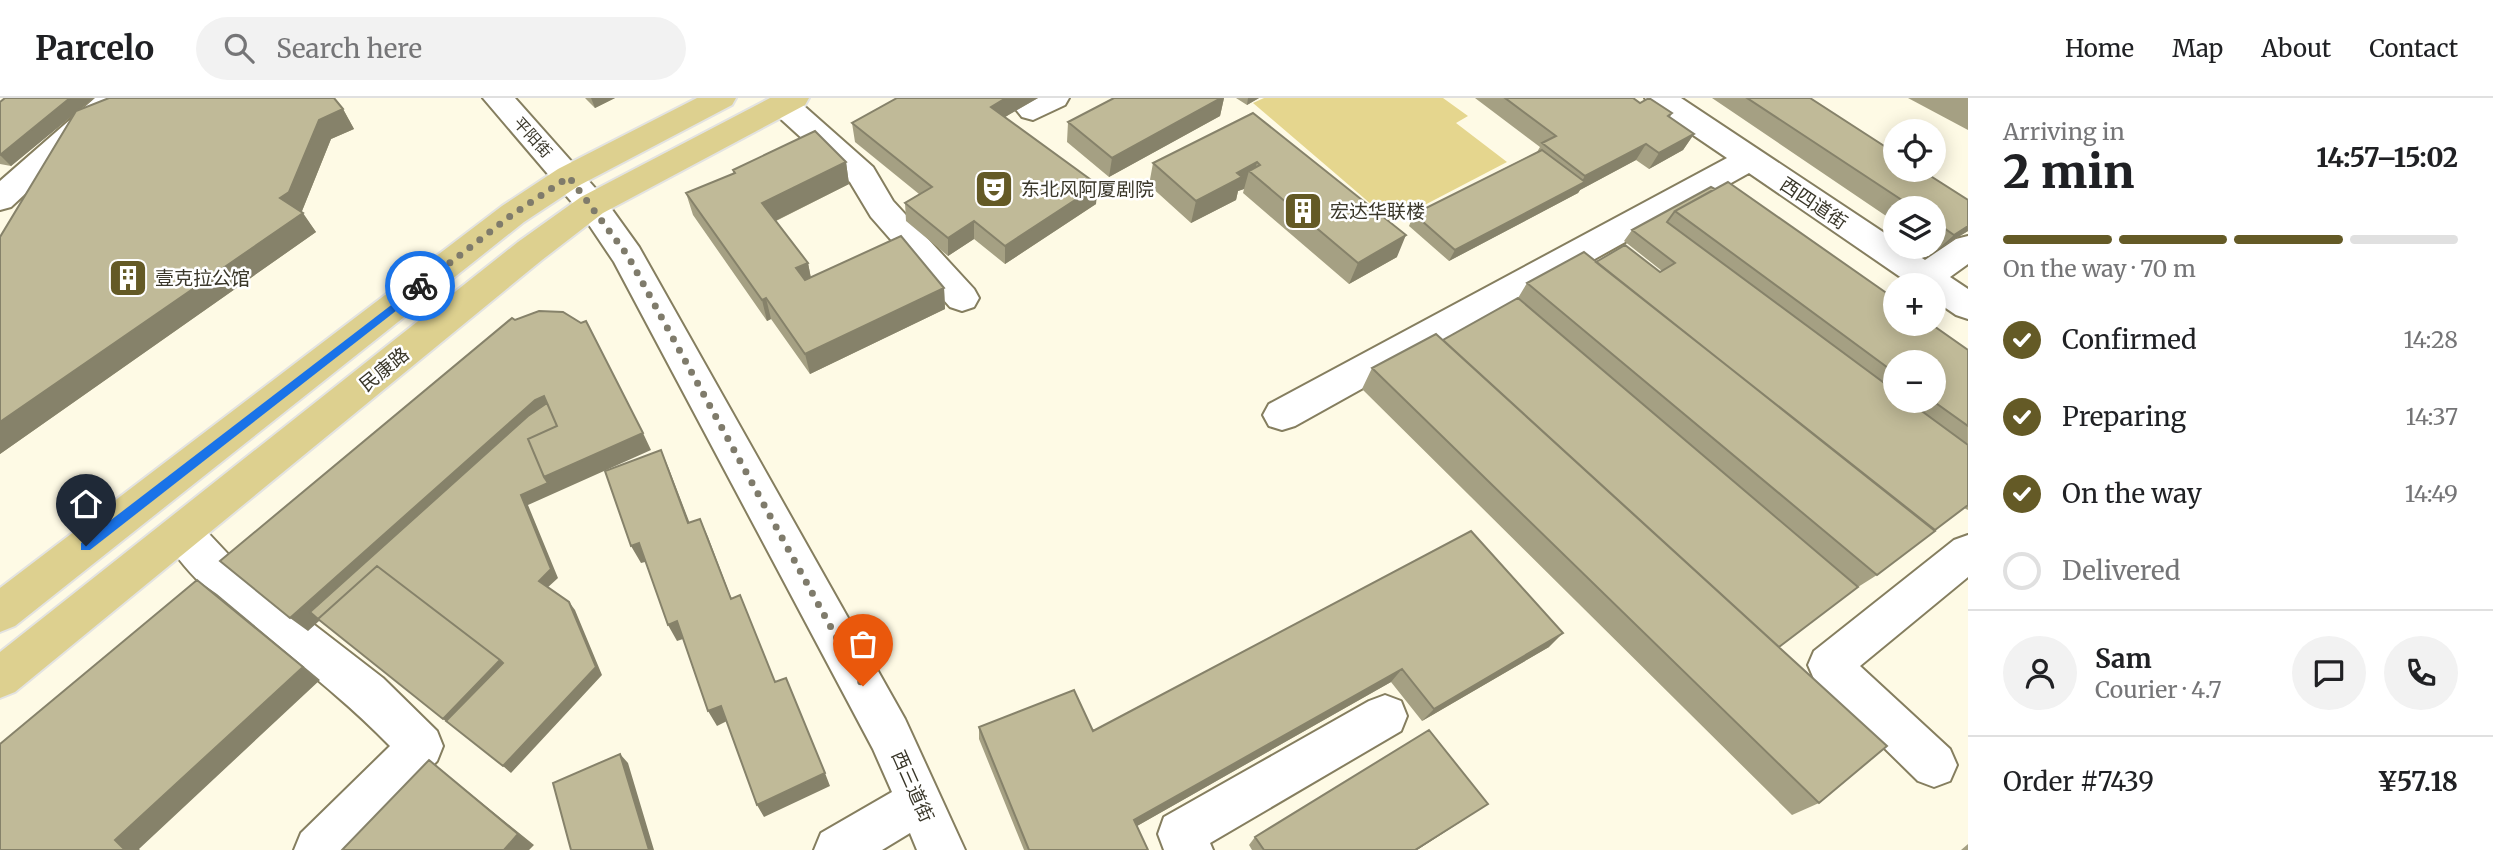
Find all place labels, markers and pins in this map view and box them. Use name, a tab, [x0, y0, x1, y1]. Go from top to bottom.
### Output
theatre icon: 东北风阿厦剧院	[973, 168, 1015, 210]
place label: 东北风阿厦剧院	[1021, 177, 1154, 201]
building icon: 宏达华联楼	[1282, 190, 1324, 232]
place label: 宏达华联楼	[1330, 199, 1425, 223]
building icon: 壹克拉公馆	[107, 257, 149, 299]
place label: 壹克拉公馆	[155, 266, 250, 290]
pin	[56, 474, 116, 546]
pin	[833, 614, 893, 686]

